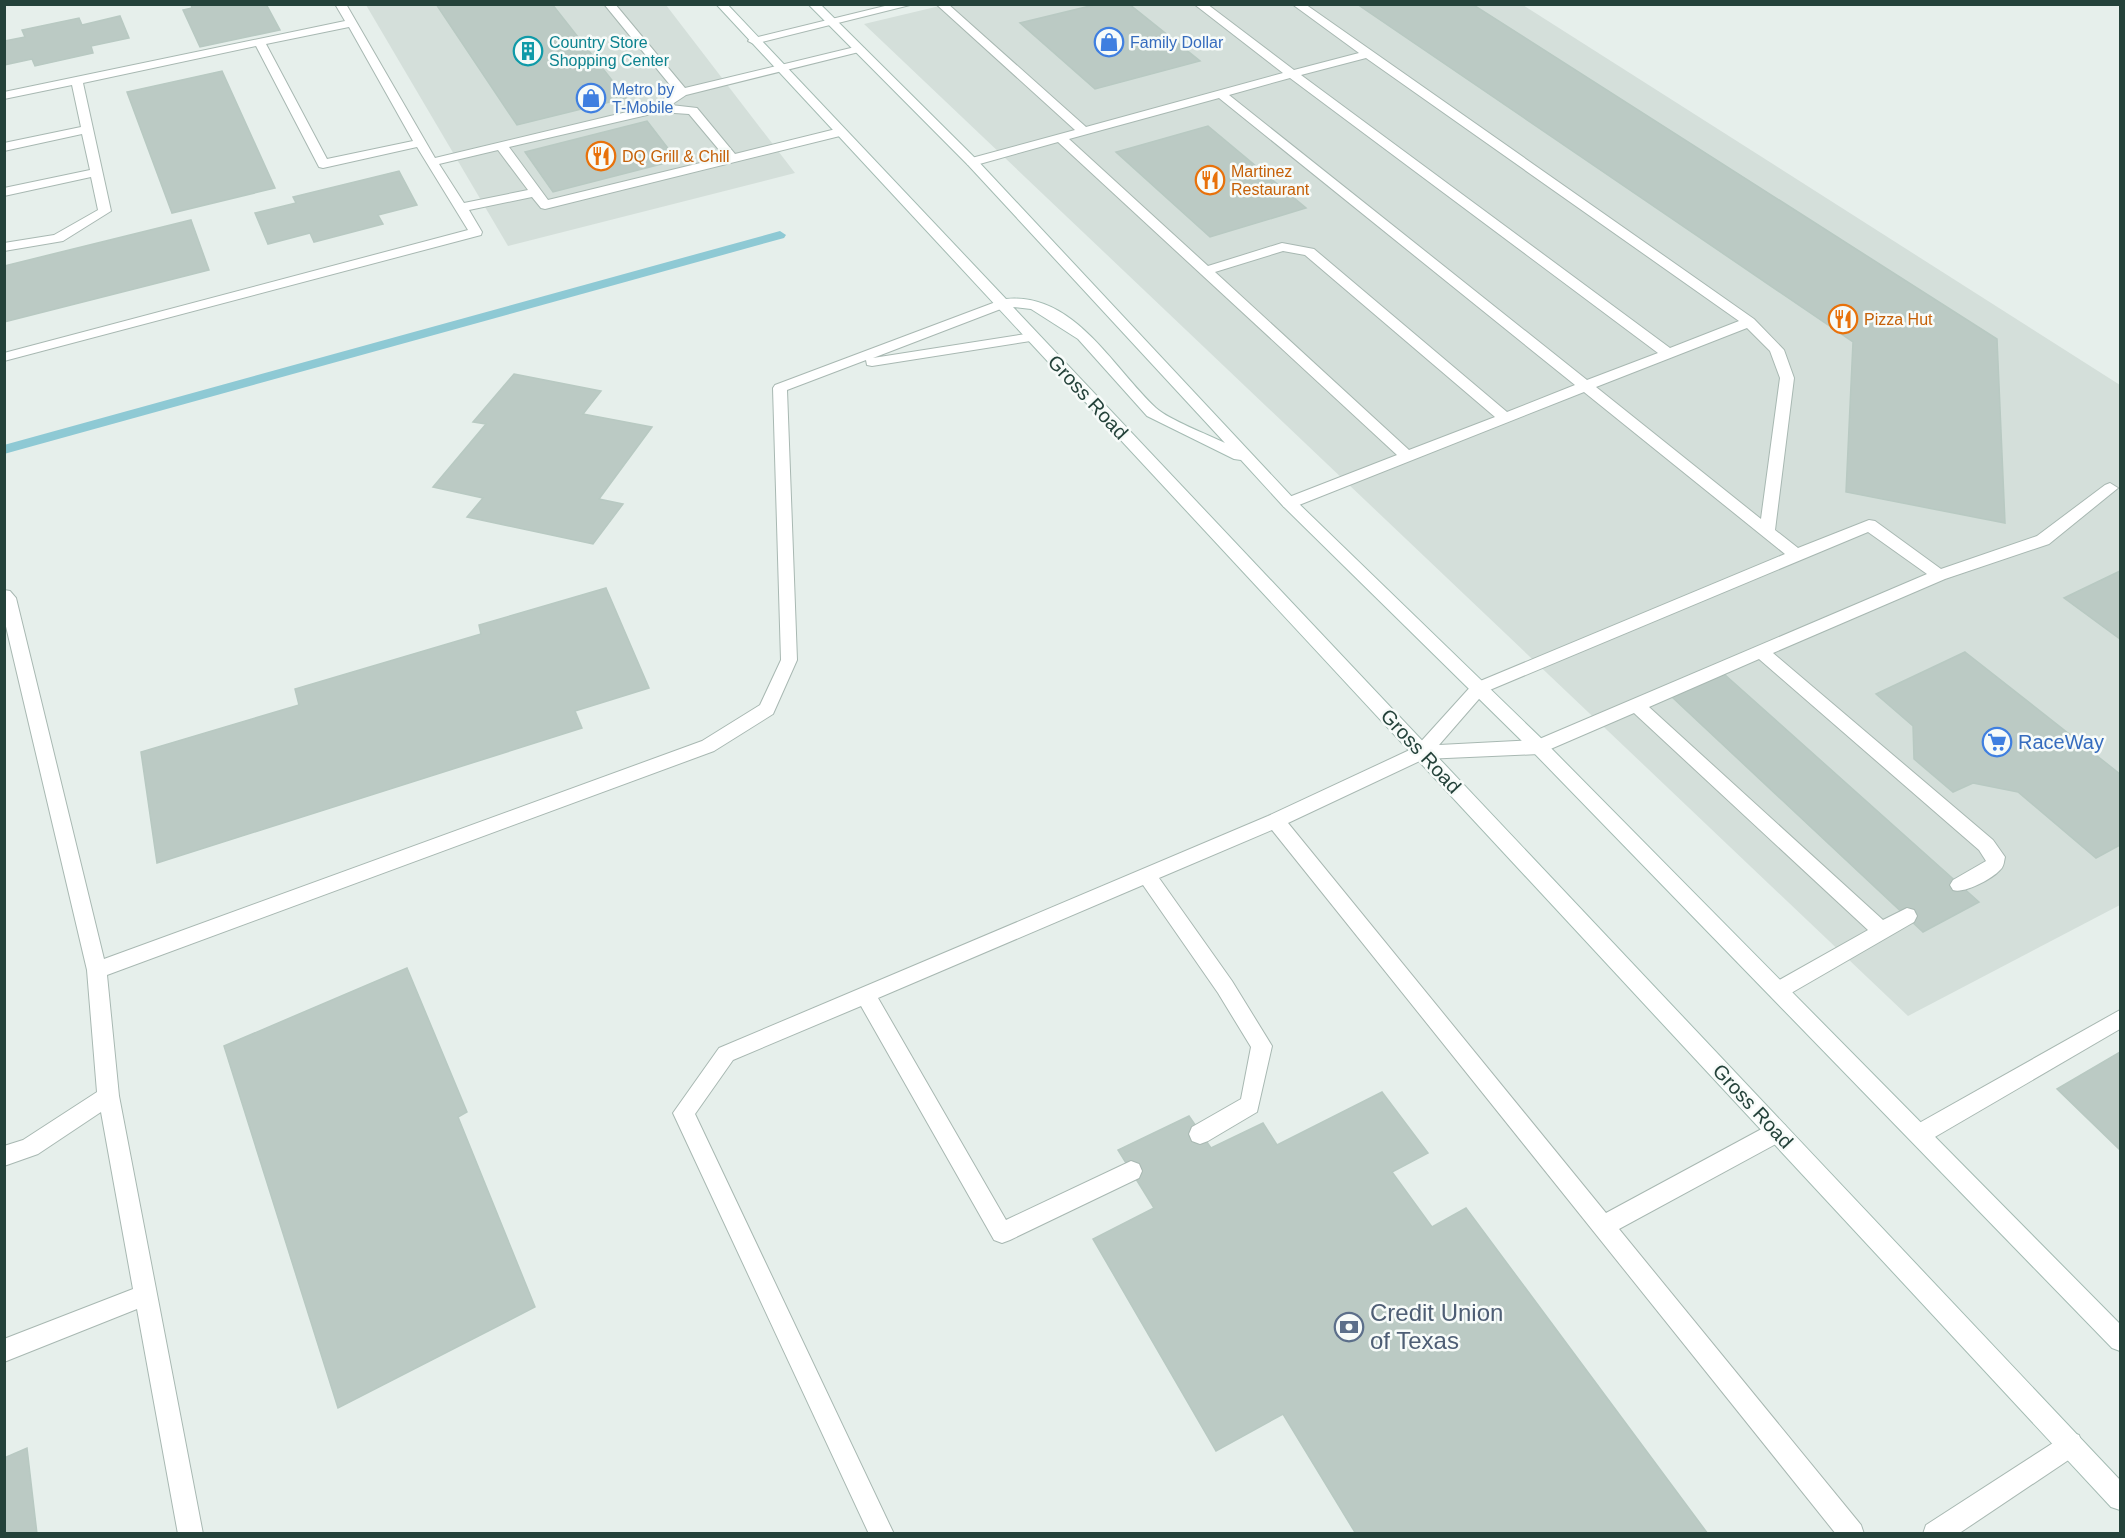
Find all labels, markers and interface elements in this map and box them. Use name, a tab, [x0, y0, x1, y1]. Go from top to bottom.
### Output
shop icon: Family Dollar	[1093, 26, 1125, 58]
place label: Country Store Shopping Center	[549, 34, 670, 69]
place label: Family Dollar	[1130, 34, 1224, 51]
building icon: Country Store Shopping Center	[512, 35, 544, 67]
place label: Metro by T-Mobile	[612, 81, 674, 116]
shop icon: Metro by T-Mobile	[575, 82, 607, 114]
restaurant icon: DQ Grill & Chill	[585, 140, 617, 172]
place label: DQ Grill & Chill	[622, 148, 730, 165]
place label: Martinez Restaurant	[1231, 163, 1310, 198]
restaurant icon: Martinez Restaurant	[1194, 164, 1226, 196]
restaurant icon: Pizza Hut	[1827, 303, 1859, 335]
place label: Pizza Hut	[1864, 311, 1933, 328]
street label: Gross Road	[1044, 350, 1132, 444]
street label: Gross Road	[1377, 704, 1465, 798]
supermarket icon: RaceWay	[1981, 726, 2013, 758]
place label: RaceWay	[2018, 731, 2104, 753]
street label: Gross Road	[1709, 1059, 1797, 1153]
place label: Credit Union of Texas	[1370, 1299, 1503, 1354]
bank icon: Credit Union of Texas	[1333, 1311, 1365, 1343]

